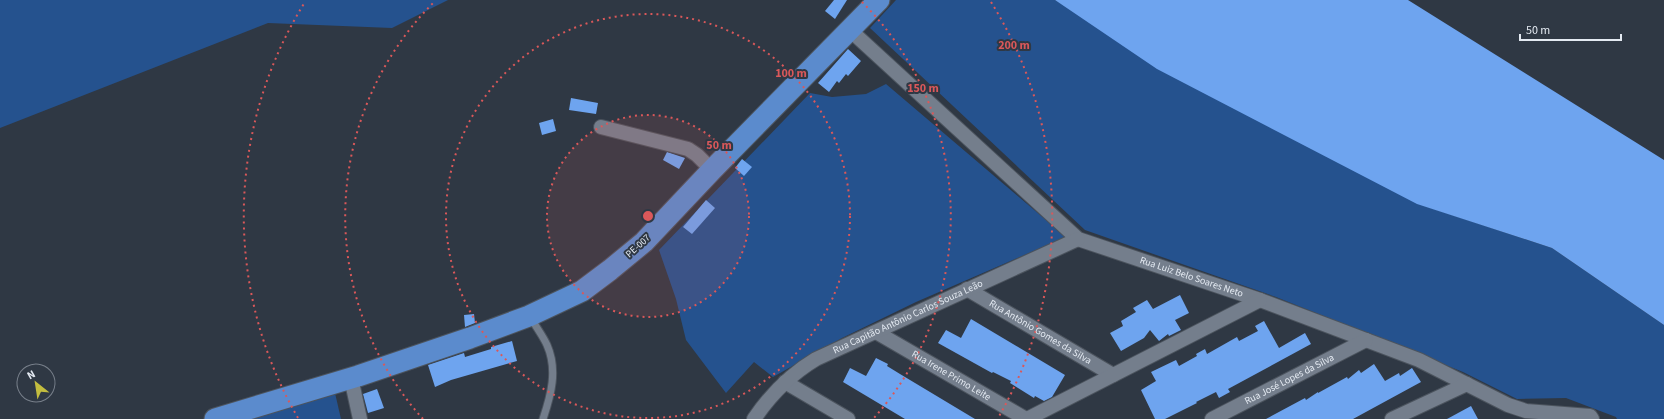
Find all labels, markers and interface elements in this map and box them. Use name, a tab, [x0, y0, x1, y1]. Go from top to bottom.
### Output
scale bar	[1520, 16, 1621, 42]
text: 50 m	[1526, 22, 1550, 39]
text: 200 m	[998, 37, 1030, 54]
text: 100 m	[775, 65, 807, 82]
text: 150 m	[907, 80, 939, 97]
text: 50 m	[706, 137, 732, 154]
centre of rings	[641, 209, 655, 223]
street label: PE-007	[623, 231, 653, 261]
street label: Rua Luiz Belo Soares Neto	[1138, 253, 1245, 301]
street label: Rua Capitão Antônio Carlos Souza Leão	[831, 277, 985, 357]
street label: Rua Antônio Gomes da Silva	[986, 296, 1094, 368]
street label: Rua Irene Primo Leite	[909, 347, 993, 404]
street label: Rua José Lopes da Silva	[1242, 350, 1337, 408]
north arrow	[16, 363, 56, 403]
text: N	[24, 366, 38, 383]

